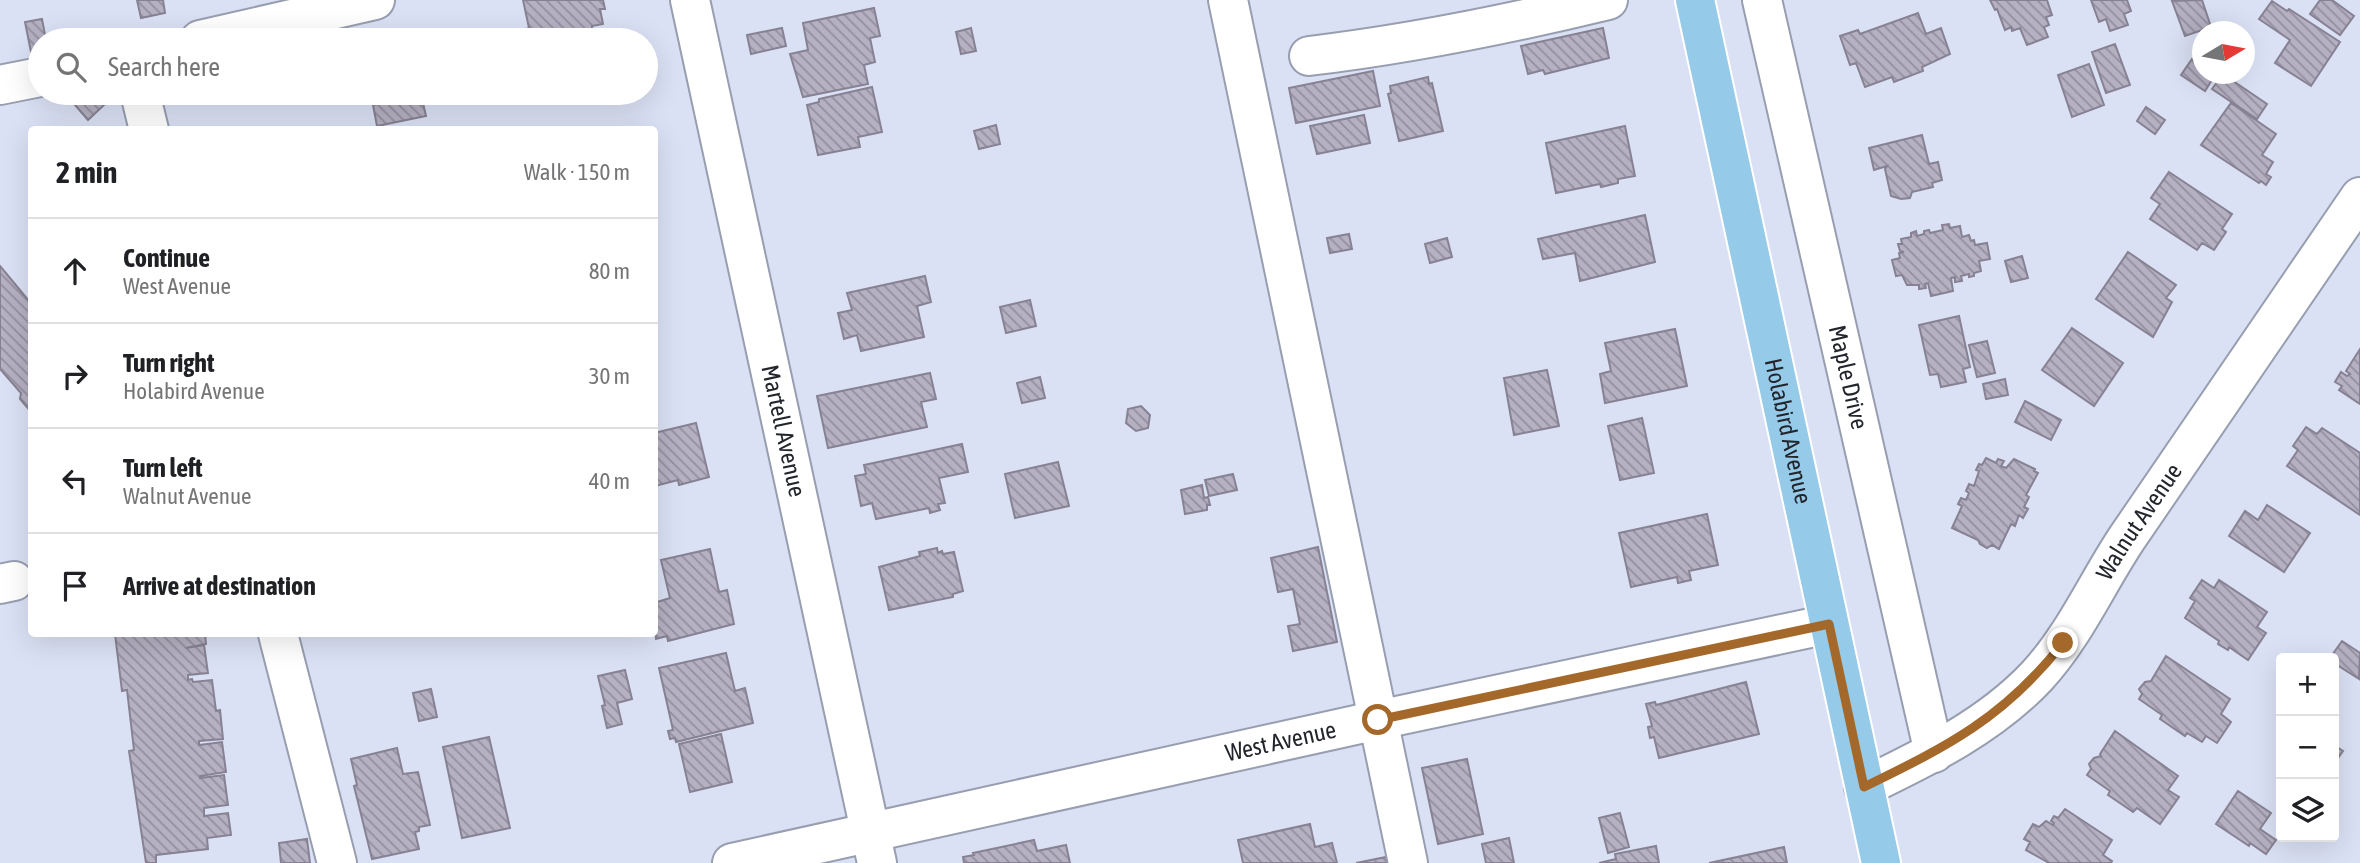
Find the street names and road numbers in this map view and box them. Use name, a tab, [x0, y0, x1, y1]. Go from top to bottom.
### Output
street label: Maple Drive	[1824, 323, 1874, 432]
street label: Holabird Avenue	[1760, 356, 1817, 506]
street label: Martell Avenue	[756, 362, 811, 499]
street label: Walnut Avenue	[2090, 458, 2187, 585]
street label: West Avenue	[1223, 716, 1339, 766]

